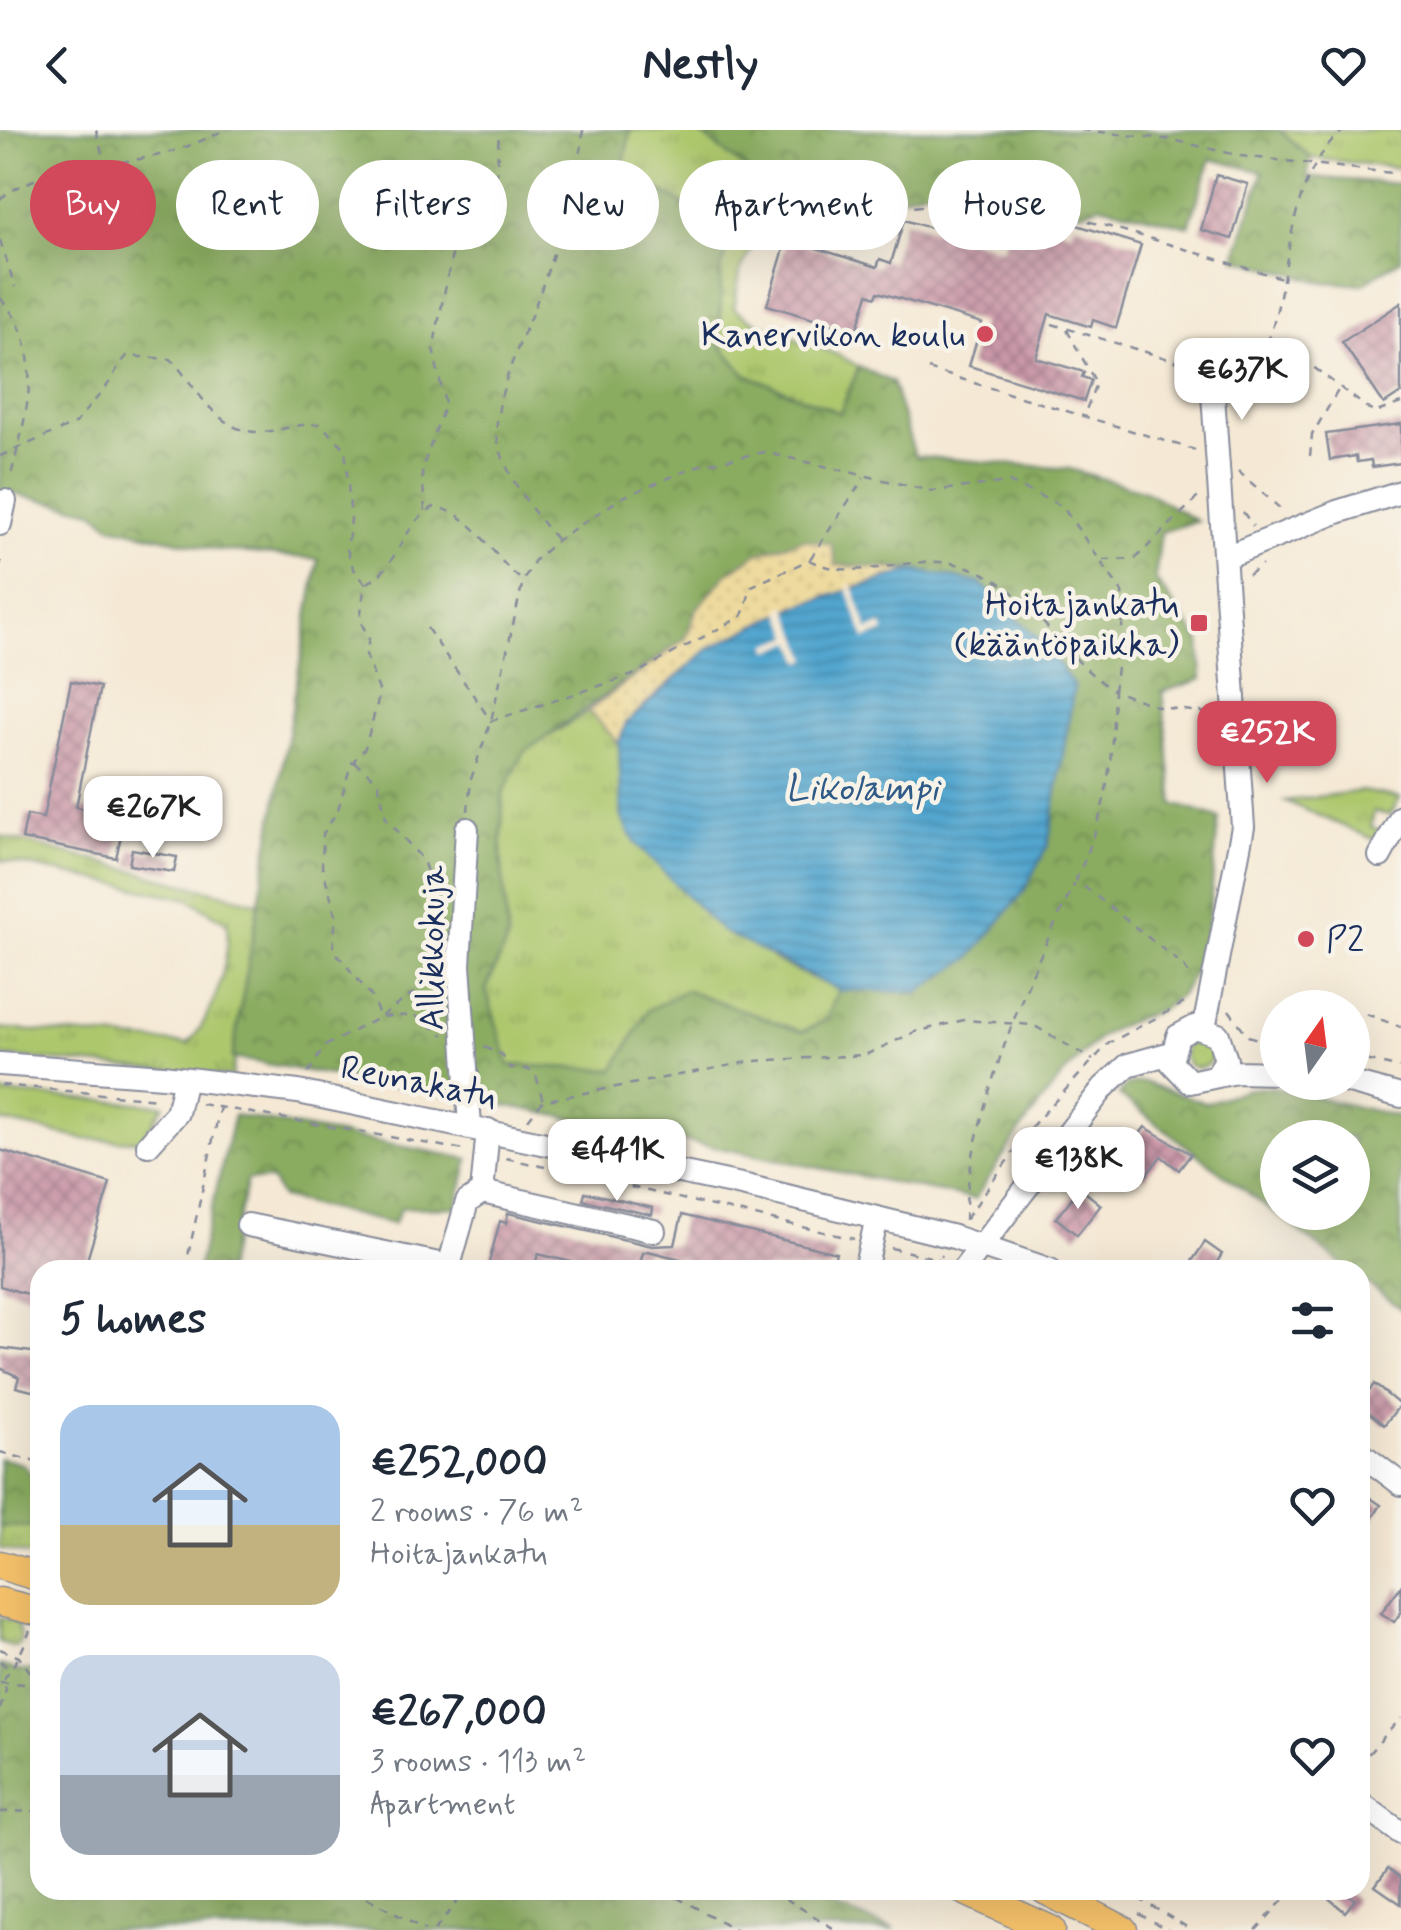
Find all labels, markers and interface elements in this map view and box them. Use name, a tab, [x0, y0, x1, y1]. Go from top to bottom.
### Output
text: Nestly	[642, 36, 759, 95]
icon: back	[30, 38, 85, 93]
icon: heart	[1316, 38, 1371, 93]
chip: Buy	[30, 160, 156, 250]
chip: Rent	[176, 160, 319, 250]
chip: Filters	[339, 160, 507, 250]
chip: New	[527, 160, 659, 250]
chip: Apartment	[679, 160, 908, 250]
chip: House	[928, 160, 1081, 250]
place label: Kanervikon koulu	[701, 313, 965, 359]
marker: Kanervikon koulu	[974, 323, 996, 345]
pin: €637K	[1172, 338, 1312, 423]
text: €637K	[1196, 349, 1288, 391]
place label: Hoitajankatu (kääntöpaikka)	[954, 582, 1179, 668]
marker: Hoitajankatu (kääntöpaikka)	[1188, 612, 1210, 634]
pin: €252K	[1197, 701, 1337, 786]
text: €252K	[1219, 712, 1315, 754]
water label: Likolampi	[785, 765, 942, 814]
pin: €267K	[83, 776, 223, 861]
text: €267K	[106, 787, 200, 829]
street label: Allikkokuja	[410, 864, 456, 1031]
place label: P2	[1326, 918, 1364, 964]
marker: P2	[1295, 928, 1317, 950]
north arrow	[1260, 990, 1370, 1100]
map controls	[1260, 990, 1370, 1230]
street label: Reunakatu	[337, 1045, 501, 1121]
pin: €441K	[547, 1119, 687, 1204]
button: layers	[1260, 1120, 1370, 1230]
pin: €138K	[1008, 1127, 1148, 1212]
text: €441K	[570, 1130, 664, 1172]
text: €138K	[1034, 1138, 1122, 1180]
text: 5 homes	[60, 1293, 206, 1348]
icon: filters	[1285, 1293, 1340, 1348]
text: €252,000	[370, 1436, 547, 1491]
icon: home	[140, 1445, 260, 1565]
icon: heart	[1285, 1478, 1340, 1533]
text: 2 rooms · 76 m²	[370, 1491, 583, 1533]
text: Hoitajankatu	[370, 1533, 547, 1575]
text: €267,000	[370, 1686, 547, 1741]
icon: home	[140, 1695, 260, 1815]
icon: heart	[1285, 1728, 1340, 1783]
text: 3 rooms · 113 m²	[370, 1741, 586, 1783]
text: Apartment	[370, 1783, 515, 1825]

